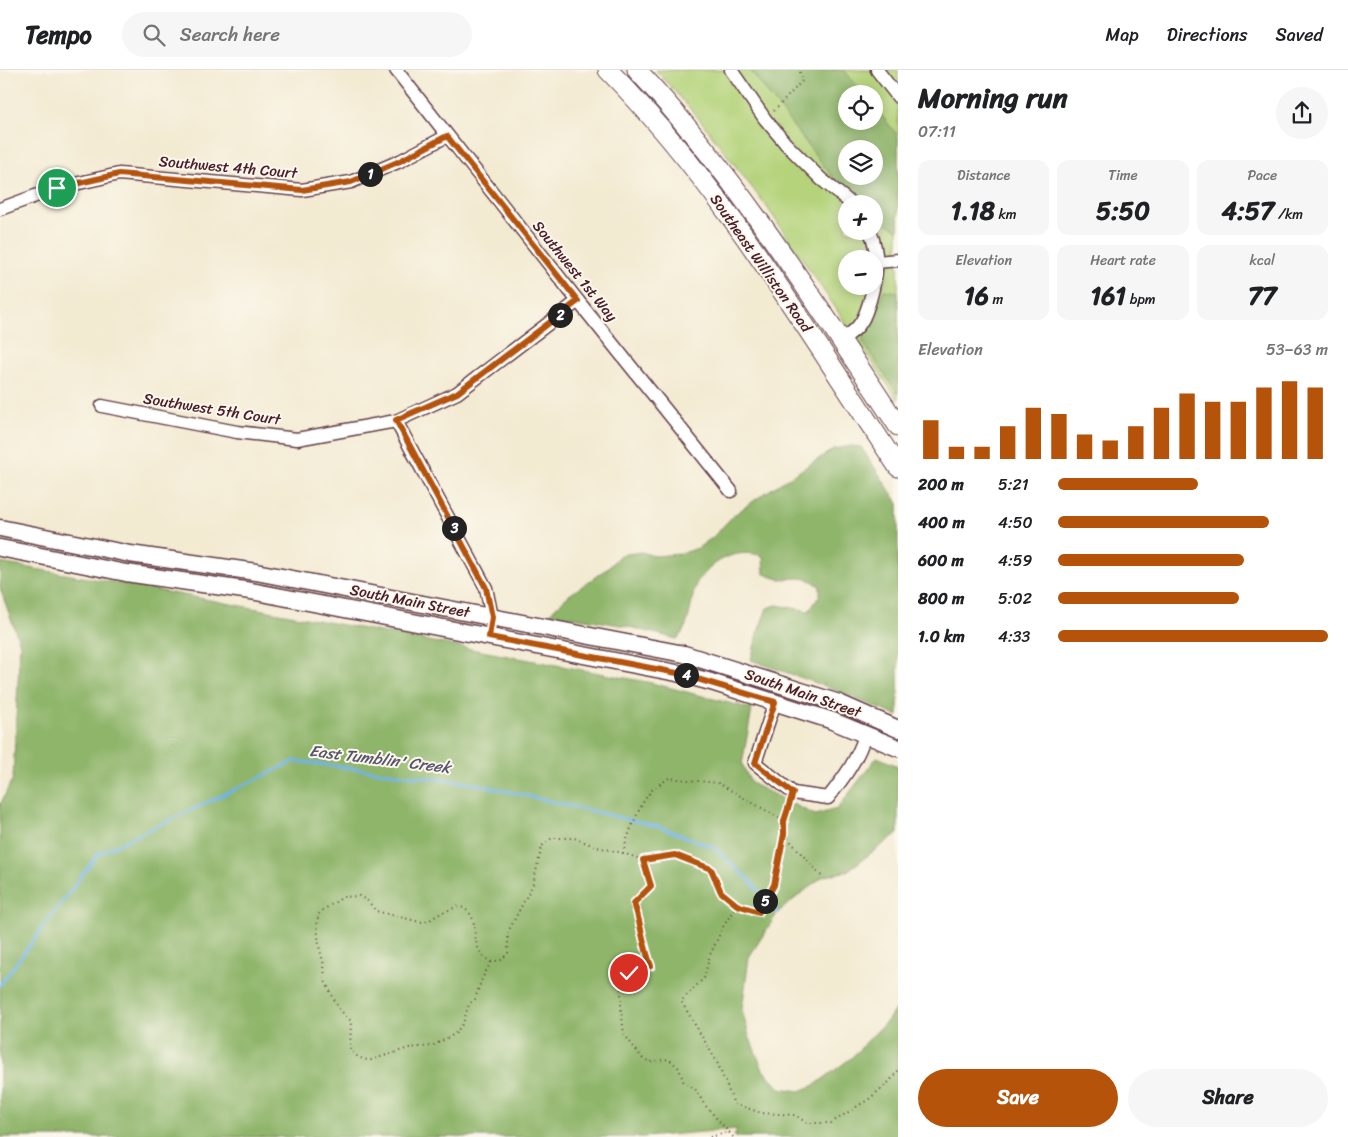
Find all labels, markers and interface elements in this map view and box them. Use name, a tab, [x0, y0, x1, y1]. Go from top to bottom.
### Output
search box	[122, 12, 472, 57]
text: Tempo	[25, 14, 92, 56]
text: Search here	[180, 18, 280, 51]
text: Map	[1106, 19, 1139, 51]
text: Directions	[1167, 19, 1248, 51]
text: Saved	[1276, 19, 1323, 51]
icon: search	[140, 21, 168, 49]
text: Morning run	[918, 73, 1068, 122]
map controls	[838, 85, 883, 295]
button: locate	[838, 85, 883, 130]
button: share	[1276, 87, 1328, 139]
text: 07:11	[918, 117, 956, 146]
button: layers	[838, 140, 883, 185]
street label: Southwest 4th Court	[158, 148, 299, 186]
pin: 1	[358, 162, 382, 186]
text: 1	[367, 162, 374, 187]
text: Distance	[957, 163, 1010, 188]
text: Time	[1108, 163, 1138, 188]
text: Pace	[1247, 163, 1277, 188]
pin	[36, 167, 78, 209]
icon: arrive	[43, 174, 71, 202]
street label: Southeast Williston Road	[703, 188, 819, 339]
text: 1.18	[951, 188, 995, 233]
text: 5:50	[1096, 188, 1150, 233]
text: 4:57	[1222, 188, 1274, 233]
button: +	[838, 195, 883, 240]
text: km	[995, 202, 1017, 227]
text: /km	[1274, 202, 1303, 227]
street label: Southwest 1st Way	[526, 214, 624, 328]
text: Elevation	[955, 248, 1012, 273]
text: Heart rate	[1090, 248, 1156, 273]
text: kcal	[1250, 248, 1275, 273]
button: −	[838, 250, 883, 295]
text: 16	[964, 273, 989, 318]
text: 161	[1090, 273, 1126, 318]
text: 77	[1248, 273, 1277, 318]
text: m	[989, 287, 1003, 312]
text: bpm	[1126, 287, 1156, 312]
pin: 2	[548, 302, 572, 328]
text: 2	[556, 303, 565, 328]
text: Elevation	[918, 335, 983, 364]
text: 53–63 m	[1266, 335, 1328, 364]
street label: Southwest 5th Court	[141, 385, 283, 433]
text: 200 m	[918, 470, 964, 499]
text: 5:21	[998, 470, 1029, 499]
text: 400 m	[918, 508, 965, 537]
text: 4:50	[998, 508, 1033, 537]
pin: 3	[442, 516, 466, 540]
text: 3	[451, 516, 458, 541]
text: 600 m	[918, 546, 964, 575]
text: 4:59	[998, 546, 1032, 575]
street label: South Main Street	[348, 577, 473, 626]
text: 800 m	[918, 584, 964, 613]
text: 5:02	[998, 584, 1032, 613]
text: 1.0 km	[918, 622, 965, 651]
text: 4:33	[998, 622, 1030, 651]
street label: South Main Street	[741, 661, 866, 725]
pin: 4	[674, 662, 698, 688]
text: 4	[682, 663, 691, 688]
water label: East Tumblin' Creek	[308, 736, 455, 782]
pin: 5	[752, 888, 778, 914]
text: 5	[761, 889, 770, 914]
pin	[608, 952, 650, 994]
icon: check	[615, 959, 643, 987]
button: Save	[918, 1069, 1118, 1127]
button: Share	[1128, 1069, 1328, 1127]

